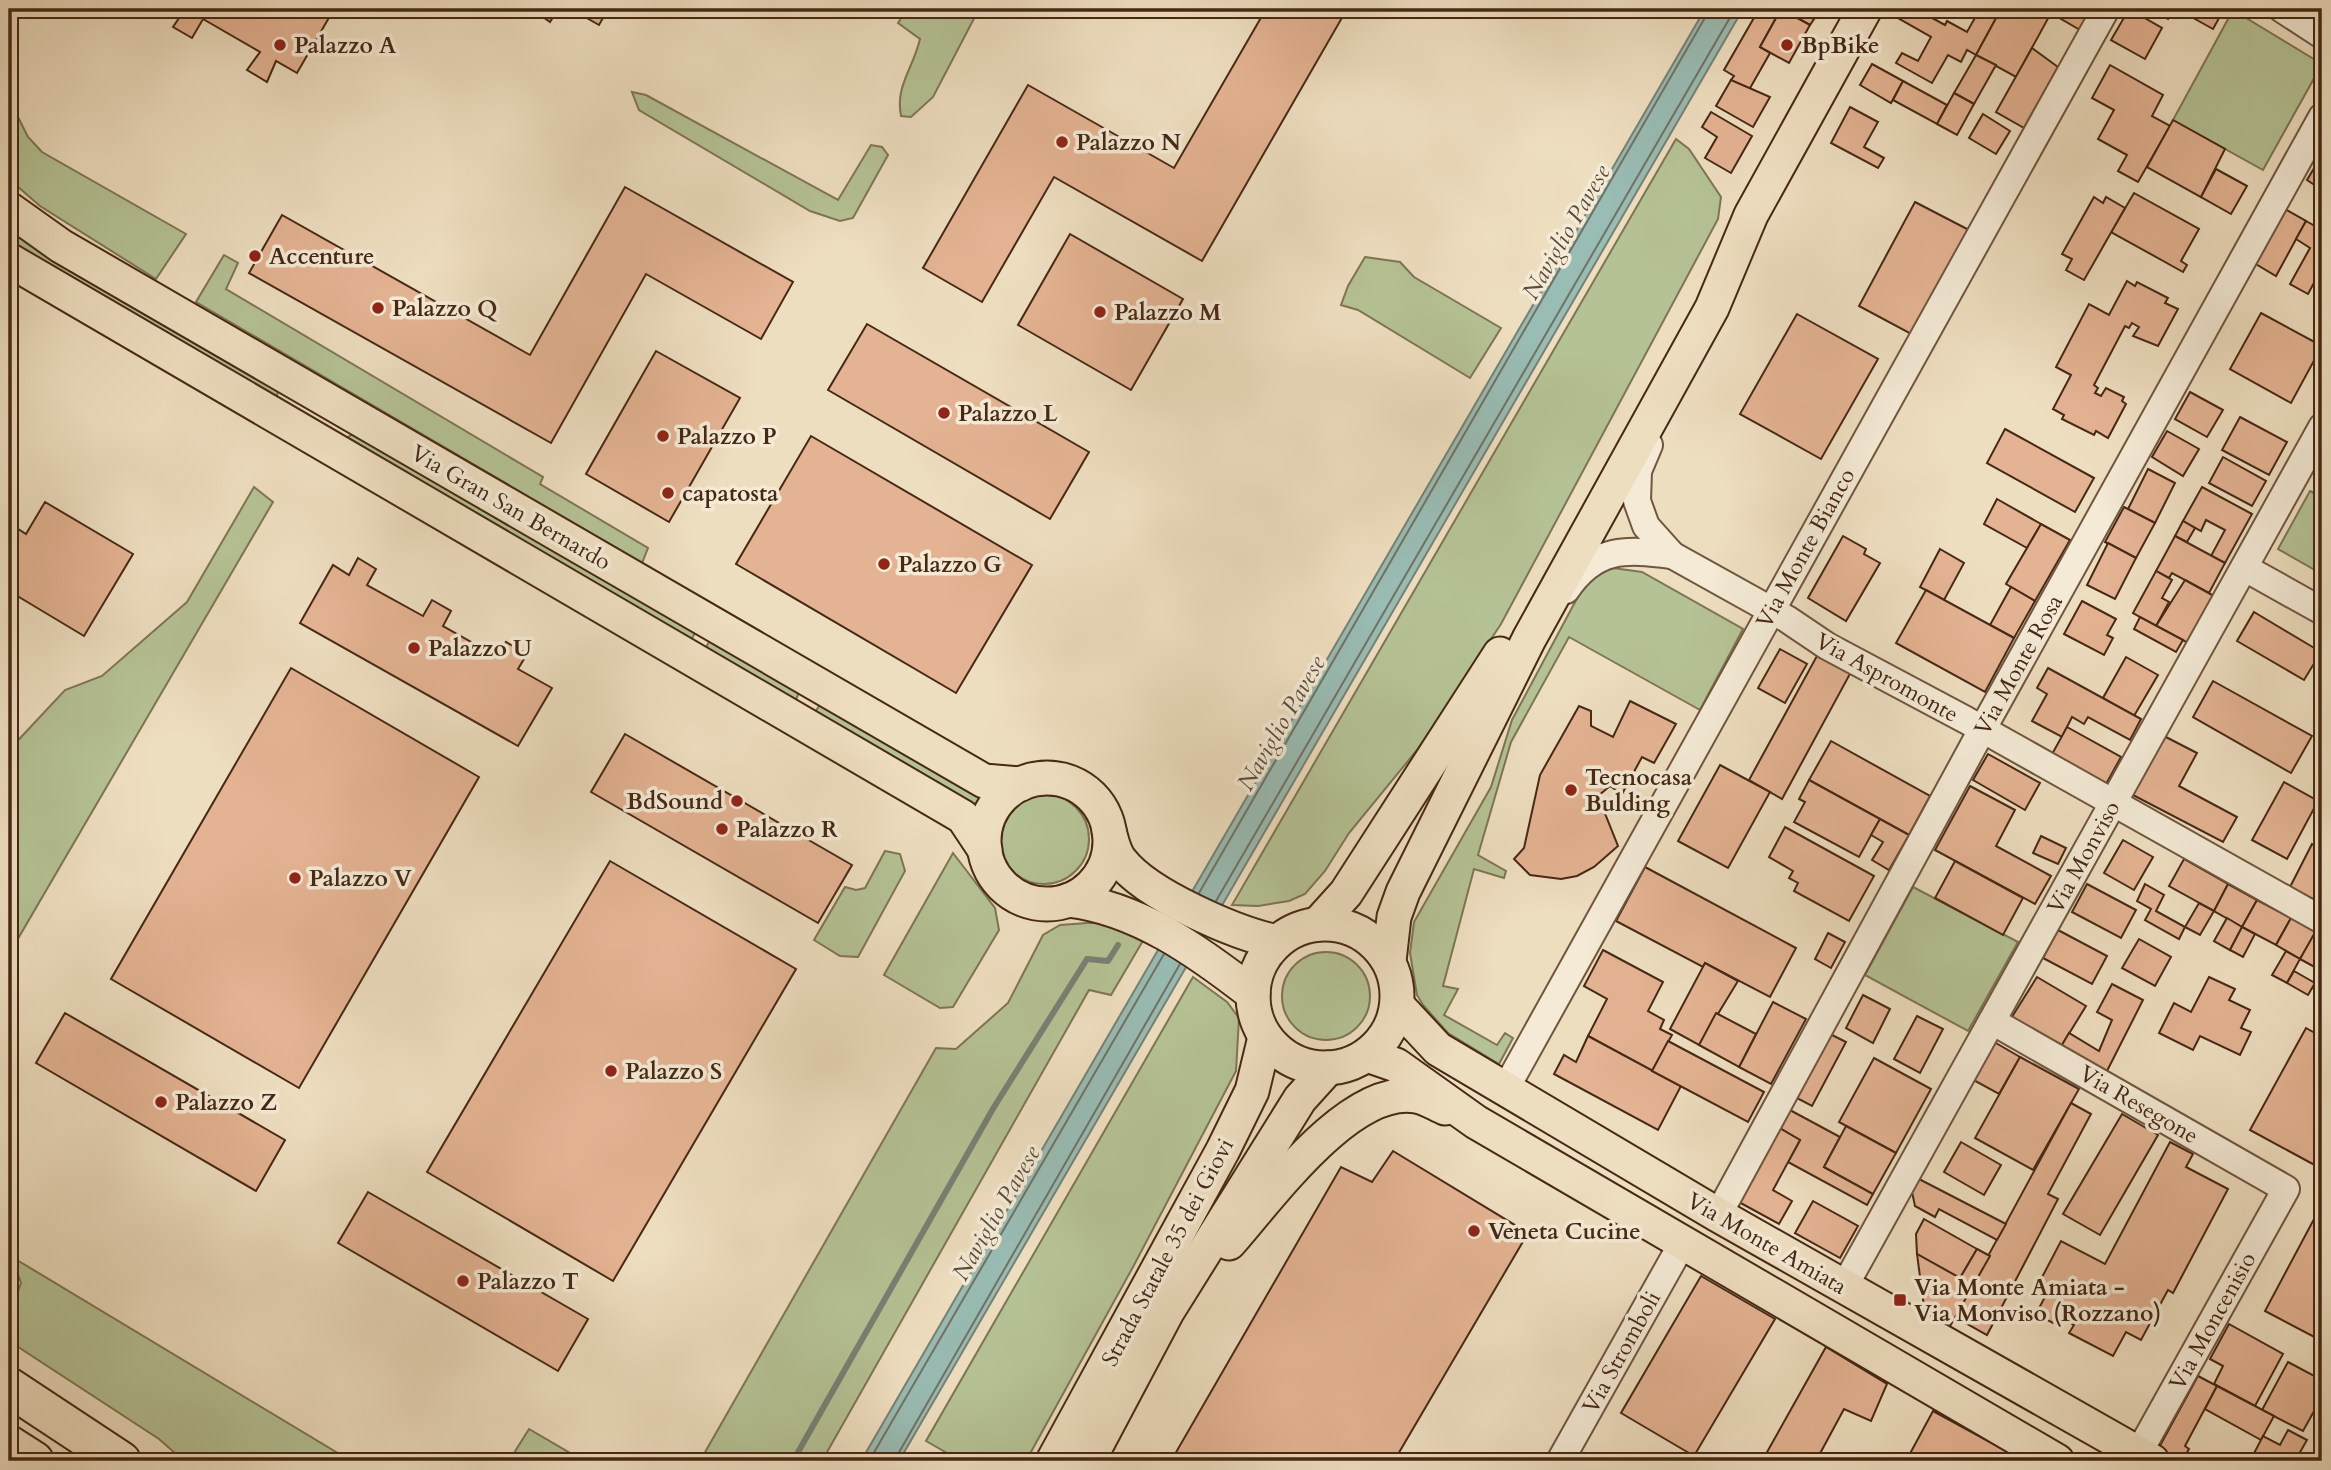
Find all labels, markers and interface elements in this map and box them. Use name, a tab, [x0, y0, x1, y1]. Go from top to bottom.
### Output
place label: Palazzo A	[294, 30, 397, 61]
place label: BpBike	[1801, 30, 1879, 61]
marker: Palazzo A	[272, 37, 288, 53]
marker: BpBike	[1779, 37, 1795, 53]
place label: Palazzo N	[1076, 127, 1181, 158]
marker: Palazzo N	[1054, 134, 1070, 150]
water label: Naviglio Pavese	[1515, 158, 1619, 306]
place label: Accenture	[269, 241, 374, 272]
marker: Accenture	[247, 248, 263, 264]
place label: Palazzo Q	[392, 293, 498, 324]
place label: Palazzo M	[1114, 297, 1221, 328]
marker: Palazzo Q	[370, 300, 386, 316]
marker: Palazzo M	[1092, 304, 1108, 320]
place label: Palazzo L	[958, 398, 1058, 429]
marker: Palazzo L	[936, 405, 952, 421]
place label: Palazzo P	[677, 421, 777, 452]
marker: Palazzo P	[655, 428, 671, 444]
street label: Via Gran San Bernardo	[405, 437, 617, 577]
street label: Via Monte Bianco	[1749, 463, 1862, 634]
place label: capatosta	[682, 478, 779, 509]
marker: capatosta	[660, 485, 676, 501]
place label: Palazzo G	[898, 549, 1002, 580]
marker: Palazzo G	[876, 556, 892, 572]
street label: Via Monte Rosa	[1967, 589, 2070, 741]
street label: Via Aspromonte	[1810, 625, 1964, 730]
place label: Palazzo U	[428, 633, 532, 664]
marker: Palazzo U	[406, 640, 422, 656]
water label: Naviglio Pavese	[1230, 649, 1334, 797]
place label: Tecnocasa Bulding	[1585, 762, 1693, 819]
marker: Tecnocasa Bulding	[1563, 782, 1579, 798]
place label: BdSound	[626, 786, 723, 817]
marker: BdSound	[729, 793, 745, 809]
street label: Via Monviso	[2040, 795, 2127, 919]
place label: Palazzo R	[736, 814, 838, 845]
marker: Palazzo R	[714, 821, 730, 837]
place label: Palazzo V	[309, 863, 412, 894]
marker: Palazzo V	[287, 870, 303, 886]
place label: Palazzo S	[625, 1056, 722, 1087]
street label: Via Resegone	[2073, 1058, 2204, 1151]
marker: Palazzo S	[603, 1063, 619, 1079]
place label: Palazzo Z	[175, 1087, 277, 1118]
marker: Palazzo Z	[153, 1094, 169, 1110]
street label: Strada Statale 35 dei Giovi	[1094, 1133, 1241, 1372]
water label: Naviglio Pavese	[945, 1139, 1049, 1287]
street label: Via Monte Amiata	[1681, 1185, 1852, 1302]
place label: Veneta Cucine	[1488, 1216, 1641, 1247]
marker: Veneta Cucine	[1466, 1223, 1482, 1239]
street label: Via Moncenisio	[2162, 1246, 2263, 1396]
place label: Palazzo T	[477, 1266, 579, 1297]
place label: Via Monte Amiata - Via Monviso (Rozzano)	[1914, 1272, 2161, 1329]
marker: Palazzo T	[455, 1273, 471, 1289]
street label: Via Stromboli	[1575, 1285, 1668, 1419]
marker: Via Monte Amiata - Via Monviso (Rozzano)	[1892, 1292, 1908, 1308]

